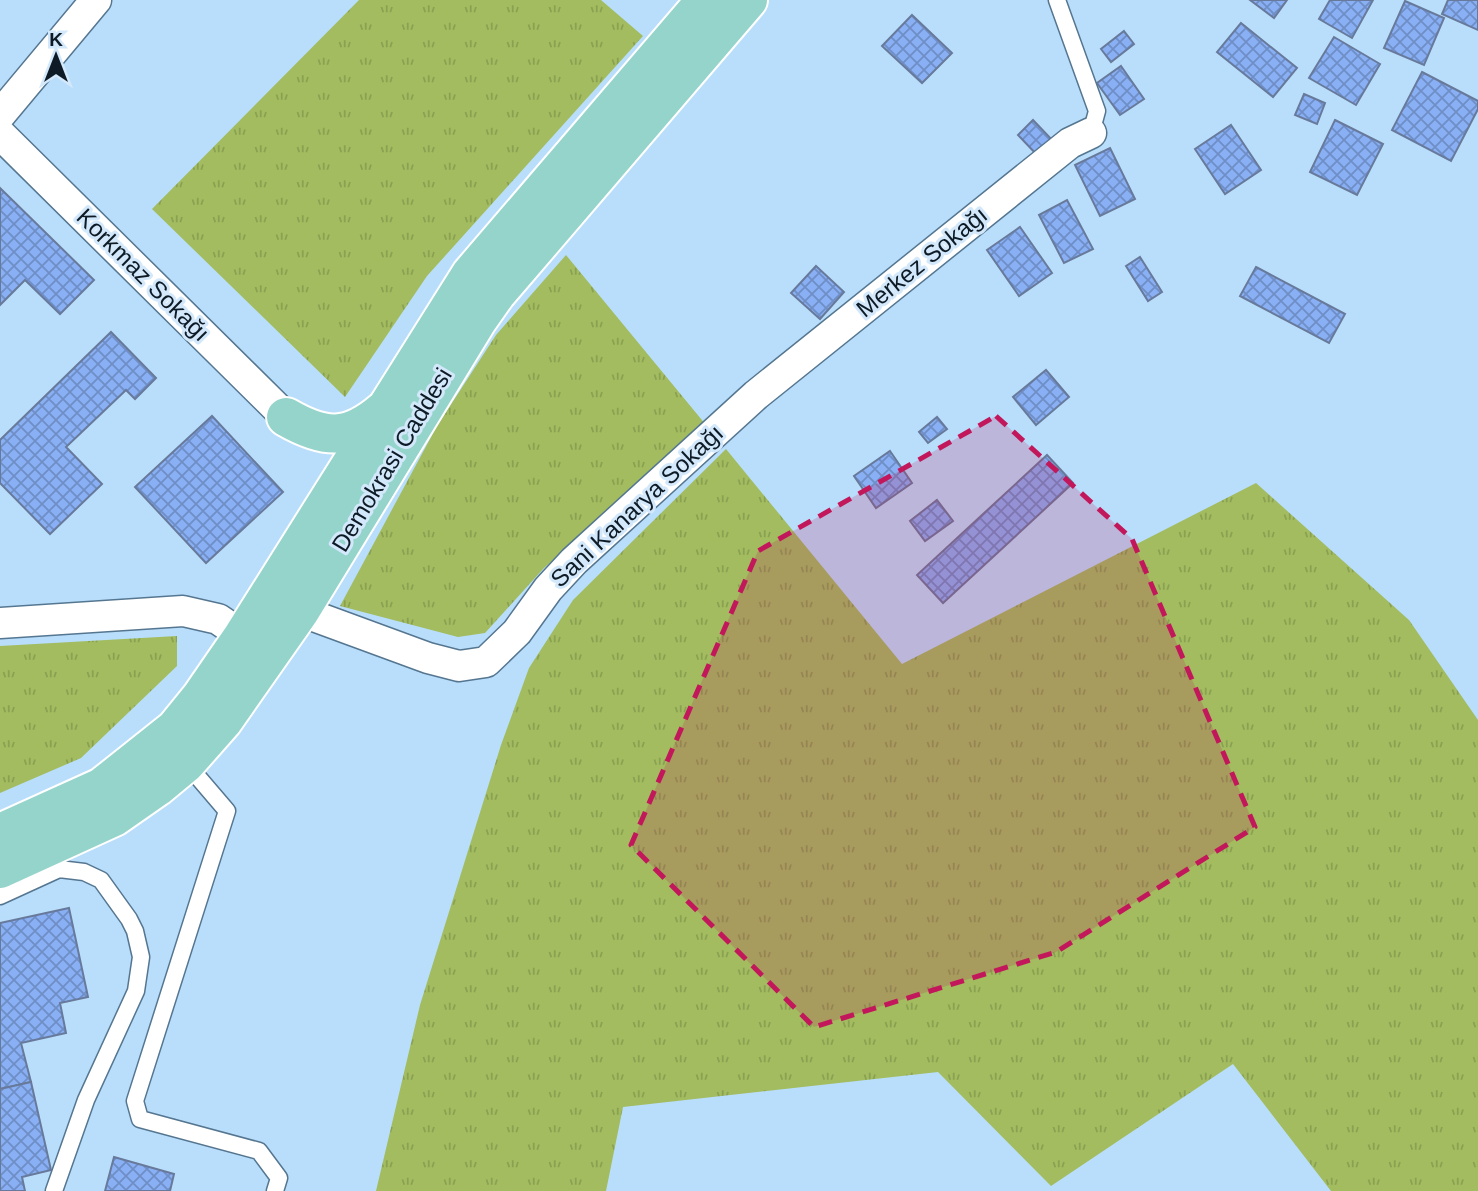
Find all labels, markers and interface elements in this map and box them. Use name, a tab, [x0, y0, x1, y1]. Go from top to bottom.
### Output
north arrow	[21, 21, 91, 91]
text: K	[49, 29, 63, 50]
street label: Merkez Sokağı	[851, 201, 992, 322]
street label: Korkmaz Sokağı	[72, 203, 215, 346]
street label: Demokrasi Caddesi	[326, 363, 457, 556]
street label: Sani Kanarya Sokağı	[545, 419, 728, 592]

